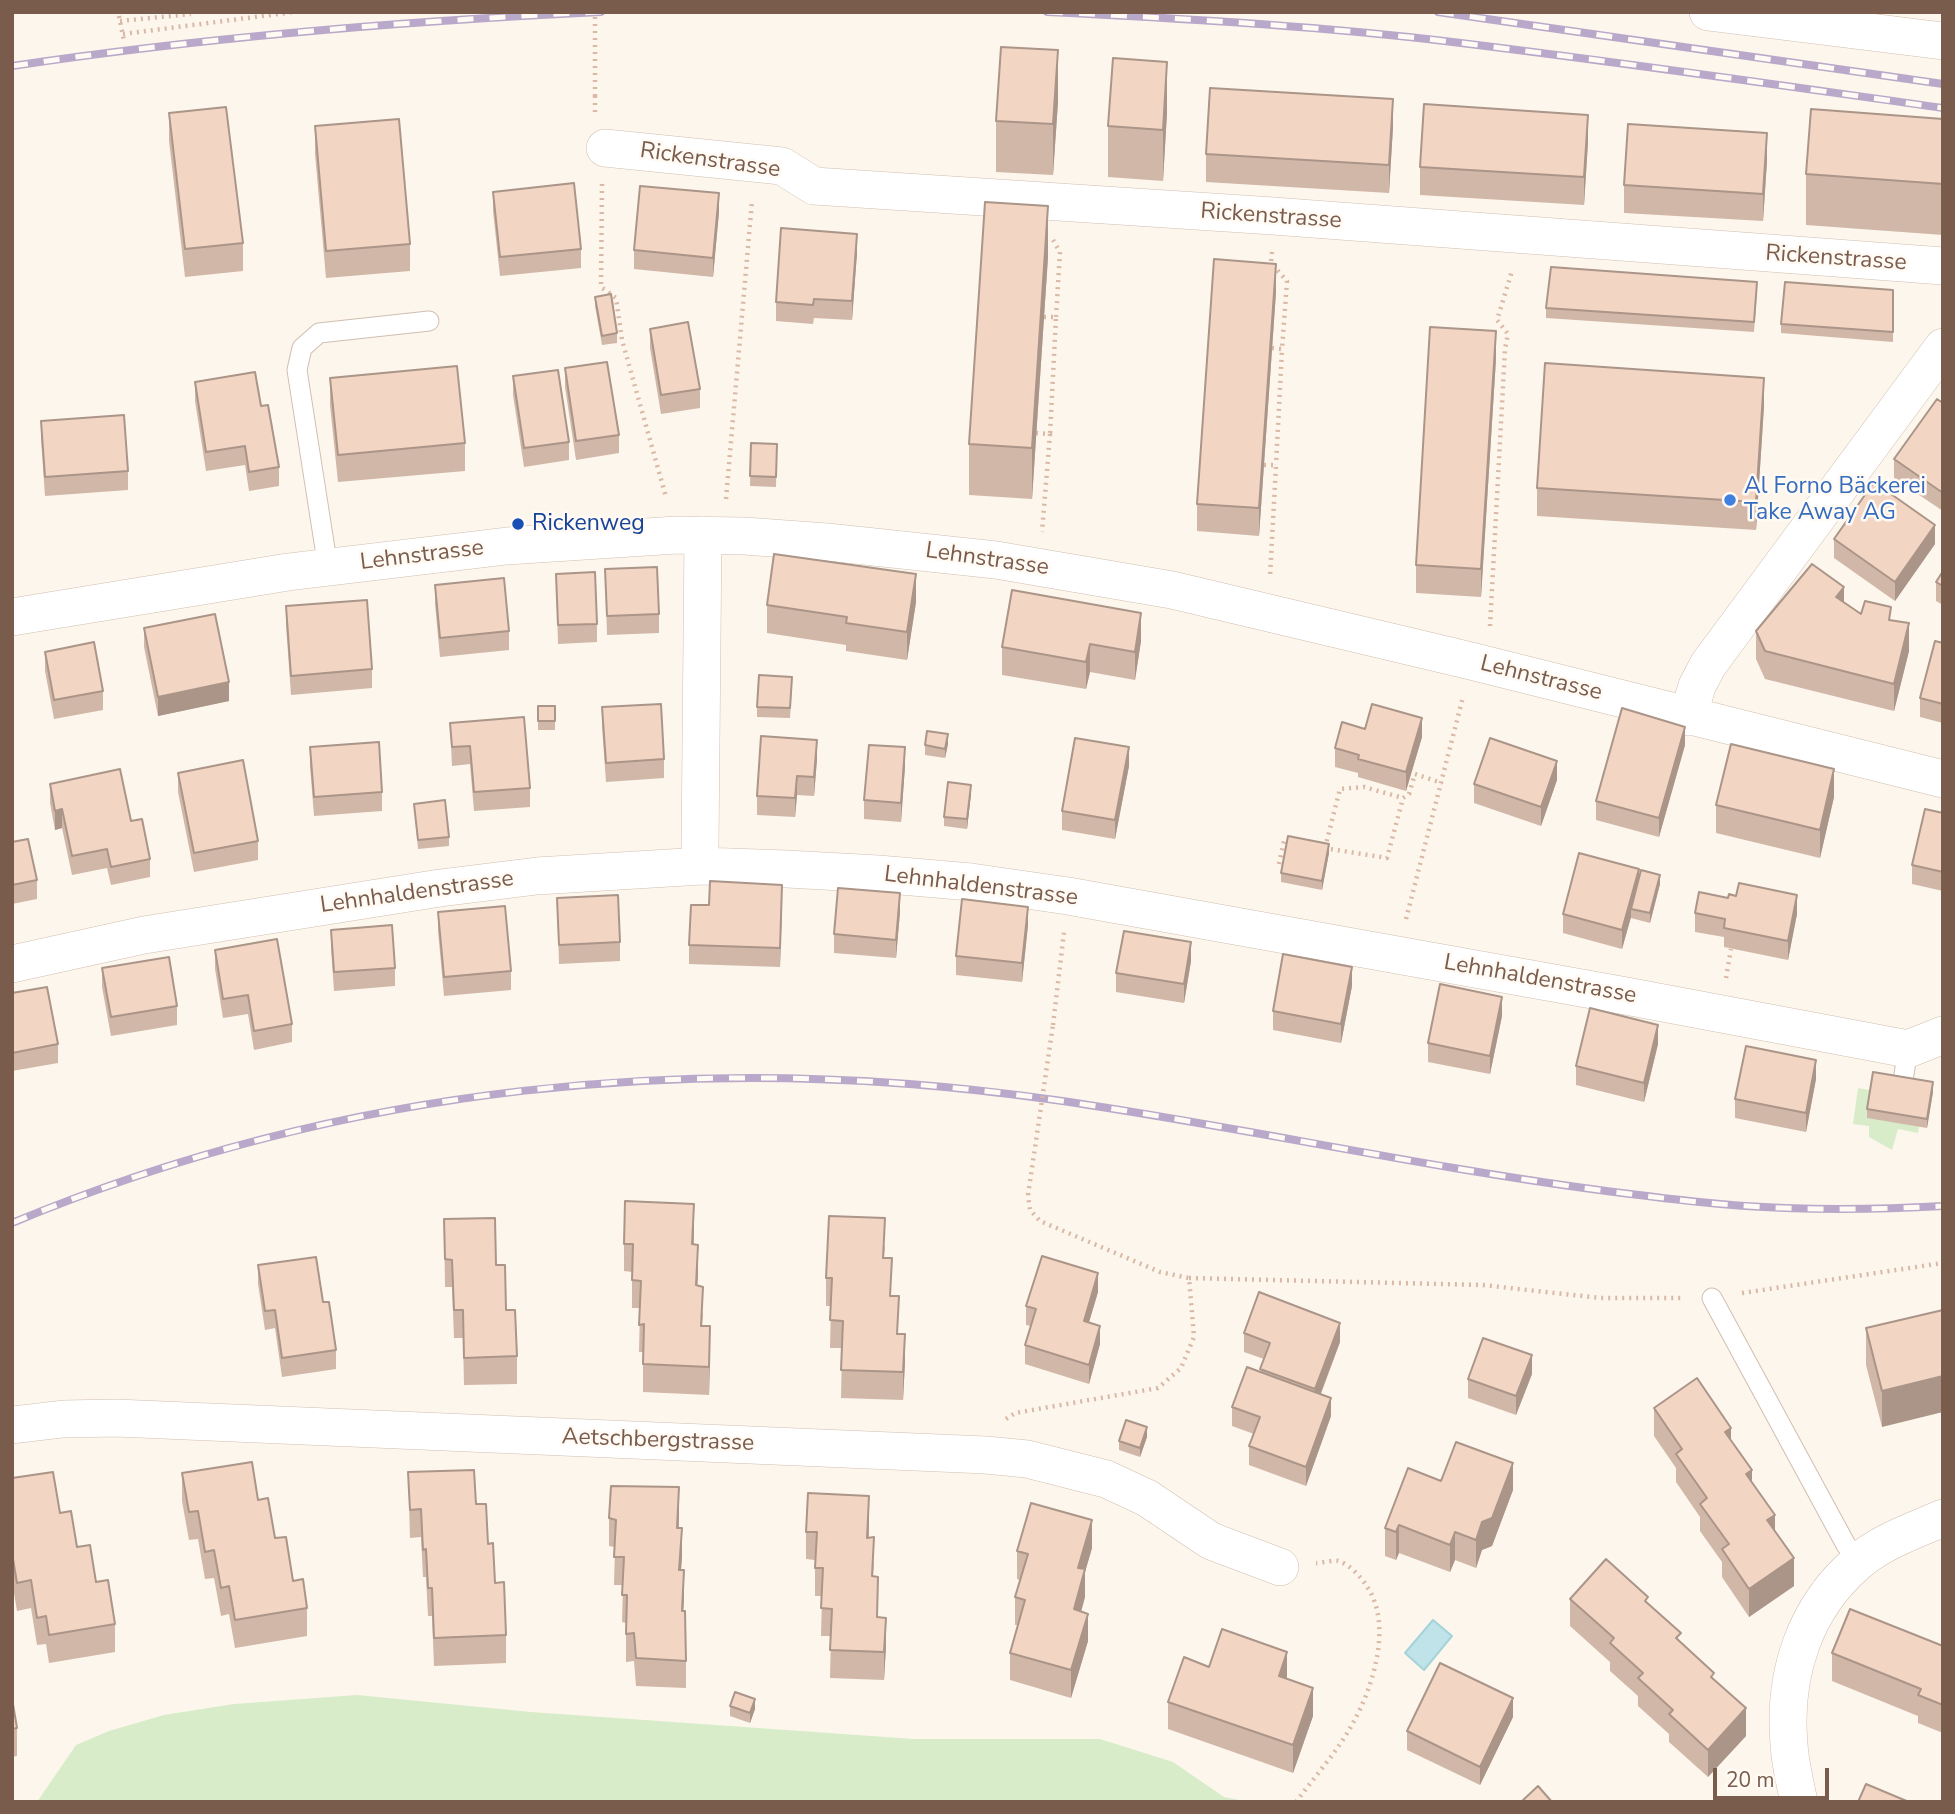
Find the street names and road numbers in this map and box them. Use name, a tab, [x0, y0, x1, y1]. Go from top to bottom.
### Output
street label: Rickenstrasse	[638, 137, 782, 185]
street label: Rickenstrasse	[1199, 198, 1343, 236]
street label: Rickenstrasse	[1764, 240, 1908, 278]
street label: Lehnstrasse	[359, 535, 485, 577]
street label: Lehnstrasse	[923, 538, 1051, 582]
street label: Lehnstrasse	[1477, 651, 1605, 707]
street label: Lehnhaldenstrasse	[883, 861, 1079, 913]
street label: Lehnhaldenstrasse	[318, 866, 516, 920]
street label: Lehnhaldenstrasse	[1442, 949, 1638, 1011]
street label: Aetschbergstrasse	[561, 1424, 755, 1458]

